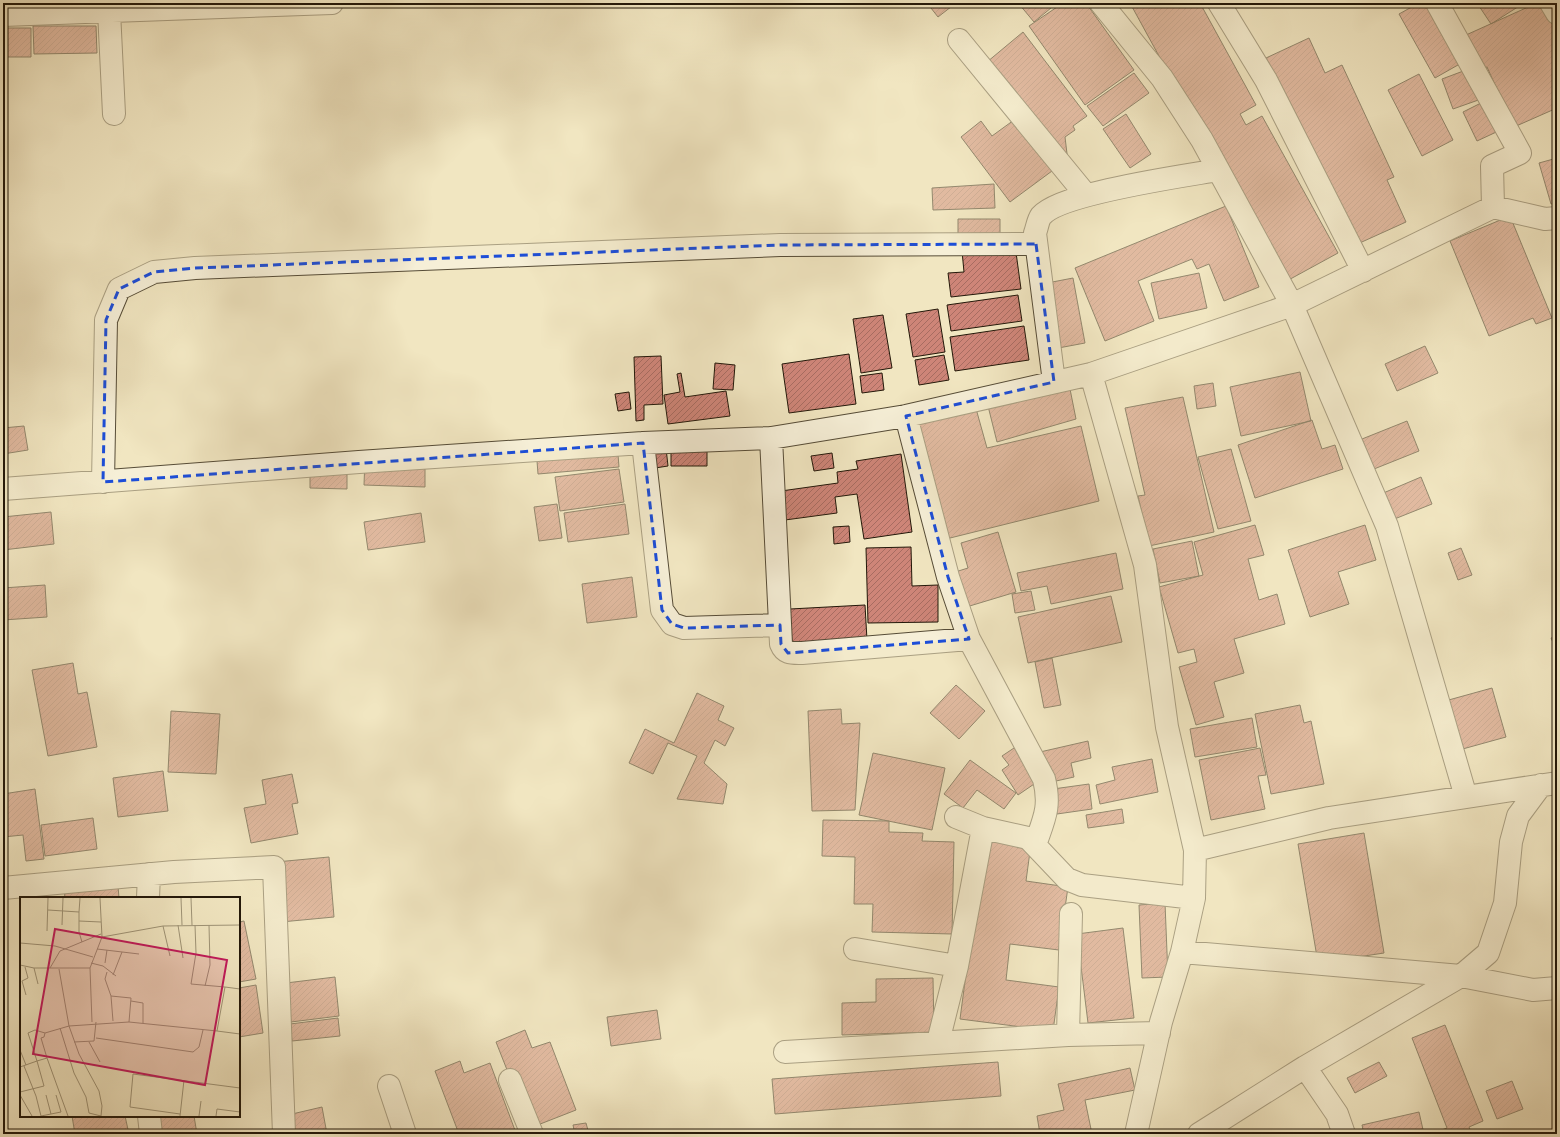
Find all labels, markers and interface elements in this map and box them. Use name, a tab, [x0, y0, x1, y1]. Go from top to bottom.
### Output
inset map	[20, 897, 240, 1117]

